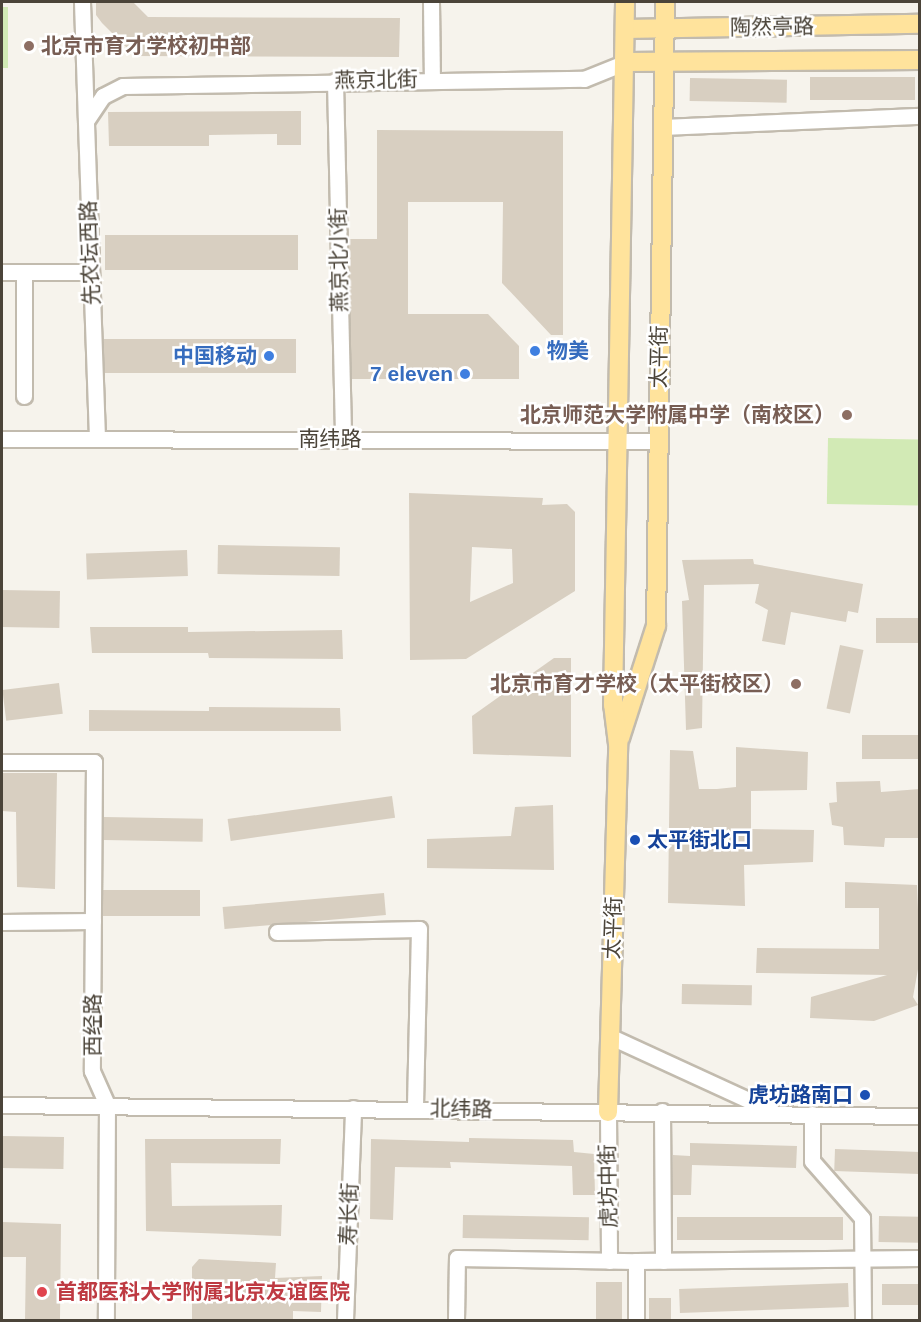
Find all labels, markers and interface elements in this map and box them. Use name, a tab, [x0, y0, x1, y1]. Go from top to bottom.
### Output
street label: 陶然亭路	[730, 14, 814, 40]
place label: 北京市育才学校初中部	[41, 33, 251, 59]
marker: 北京市育才学校初中部	[22, 39, 36, 53]
street label: 燕京北街	[334, 67, 418, 93]
street label: 先农坛西路	[76, 200, 104, 306]
street label: 燕京北小街	[325, 207, 353, 313]
street label: 太平街	[646, 325, 672, 389]
place label: 物美	[547, 338, 589, 364]
place label: 中国移动	[173, 343, 257, 369]
marker: 物美	[528, 344, 542, 358]
marker: 中国移动	[262, 349, 276, 363]
place label: 7 eleven	[370, 361, 453, 387]
marker: 7 eleven	[458, 367, 472, 381]
place label: 北京师范大学附属中学（南校区）	[520, 402, 835, 428]
marker: 北京师范大学附属中学（南校区）	[840, 408, 854, 422]
street label: 南纬路	[299, 426, 361, 452]
place label: 北京市育才学校（太平街校区）	[490, 671, 784, 697]
marker: 北京市育才学校（太平街校区）	[789, 677, 803, 691]
place label: 太平街北口	[647, 827, 752, 853]
marker: 太平街北口	[628, 833, 642, 847]
street label: 太平街	[599, 896, 627, 960]
street label: 西经路	[80, 994, 106, 1056]
place label: 虎坊路南口	[748, 1082, 853, 1108]
marker: 虎坊路南口	[858, 1088, 872, 1102]
street label: 北纬路	[429, 1096, 493, 1122]
street label: 虎坊中街	[595, 1144, 621, 1228]
street label: 寿长街	[335, 1182, 363, 1246]
place label: 首都医科大学附属北京友谊医院	[56, 1279, 350, 1305]
marker: 首都医科大学附属北京友谊医院	[33, 1283, 51, 1301]

